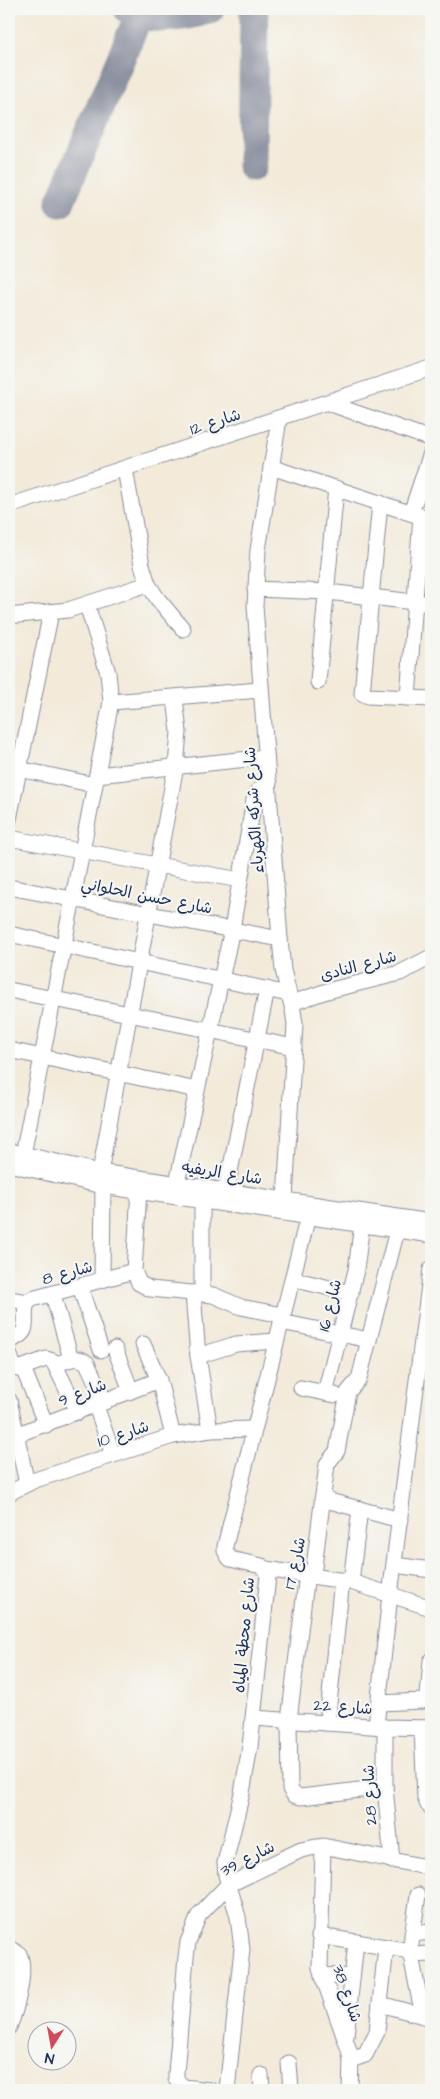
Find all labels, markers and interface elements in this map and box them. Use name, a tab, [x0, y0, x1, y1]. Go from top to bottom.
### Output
street label: شارع 12	[187, 403, 244, 440]
street label: شارع شركه الكهرباء	[239, 746, 269, 874]
street label: شارع حسن الحلواني	[79, 872, 214, 922]
street label: شارع النادى	[318, 945, 399, 987]
street label: شارع الريفيه	[180, 1156, 264, 1190]
street label: شارع 8	[40, 1256, 95, 1290]
street label: شارع 16	[313, 1277, 347, 1334]
street label: شارع 9	[55, 1374, 110, 1412]
street label: شارع 10	[95, 1415, 152, 1453]
street label: شارع 17	[279, 1535, 311, 1591]
street label: شارع محطة المياه	[228, 1576, 260, 1694]
street label: شارع 22	[313, 1694, 373, 1720]
street label: شارع 28	[357, 1764, 383, 1826]
street label: شارع 39	[216, 1836, 278, 1882]
street label: شارع 38	[327, 1962, 367, 2025]
north arrow	[28, 2022, 78, 2072]
text: N	[43, 2047, 56, 2068]

